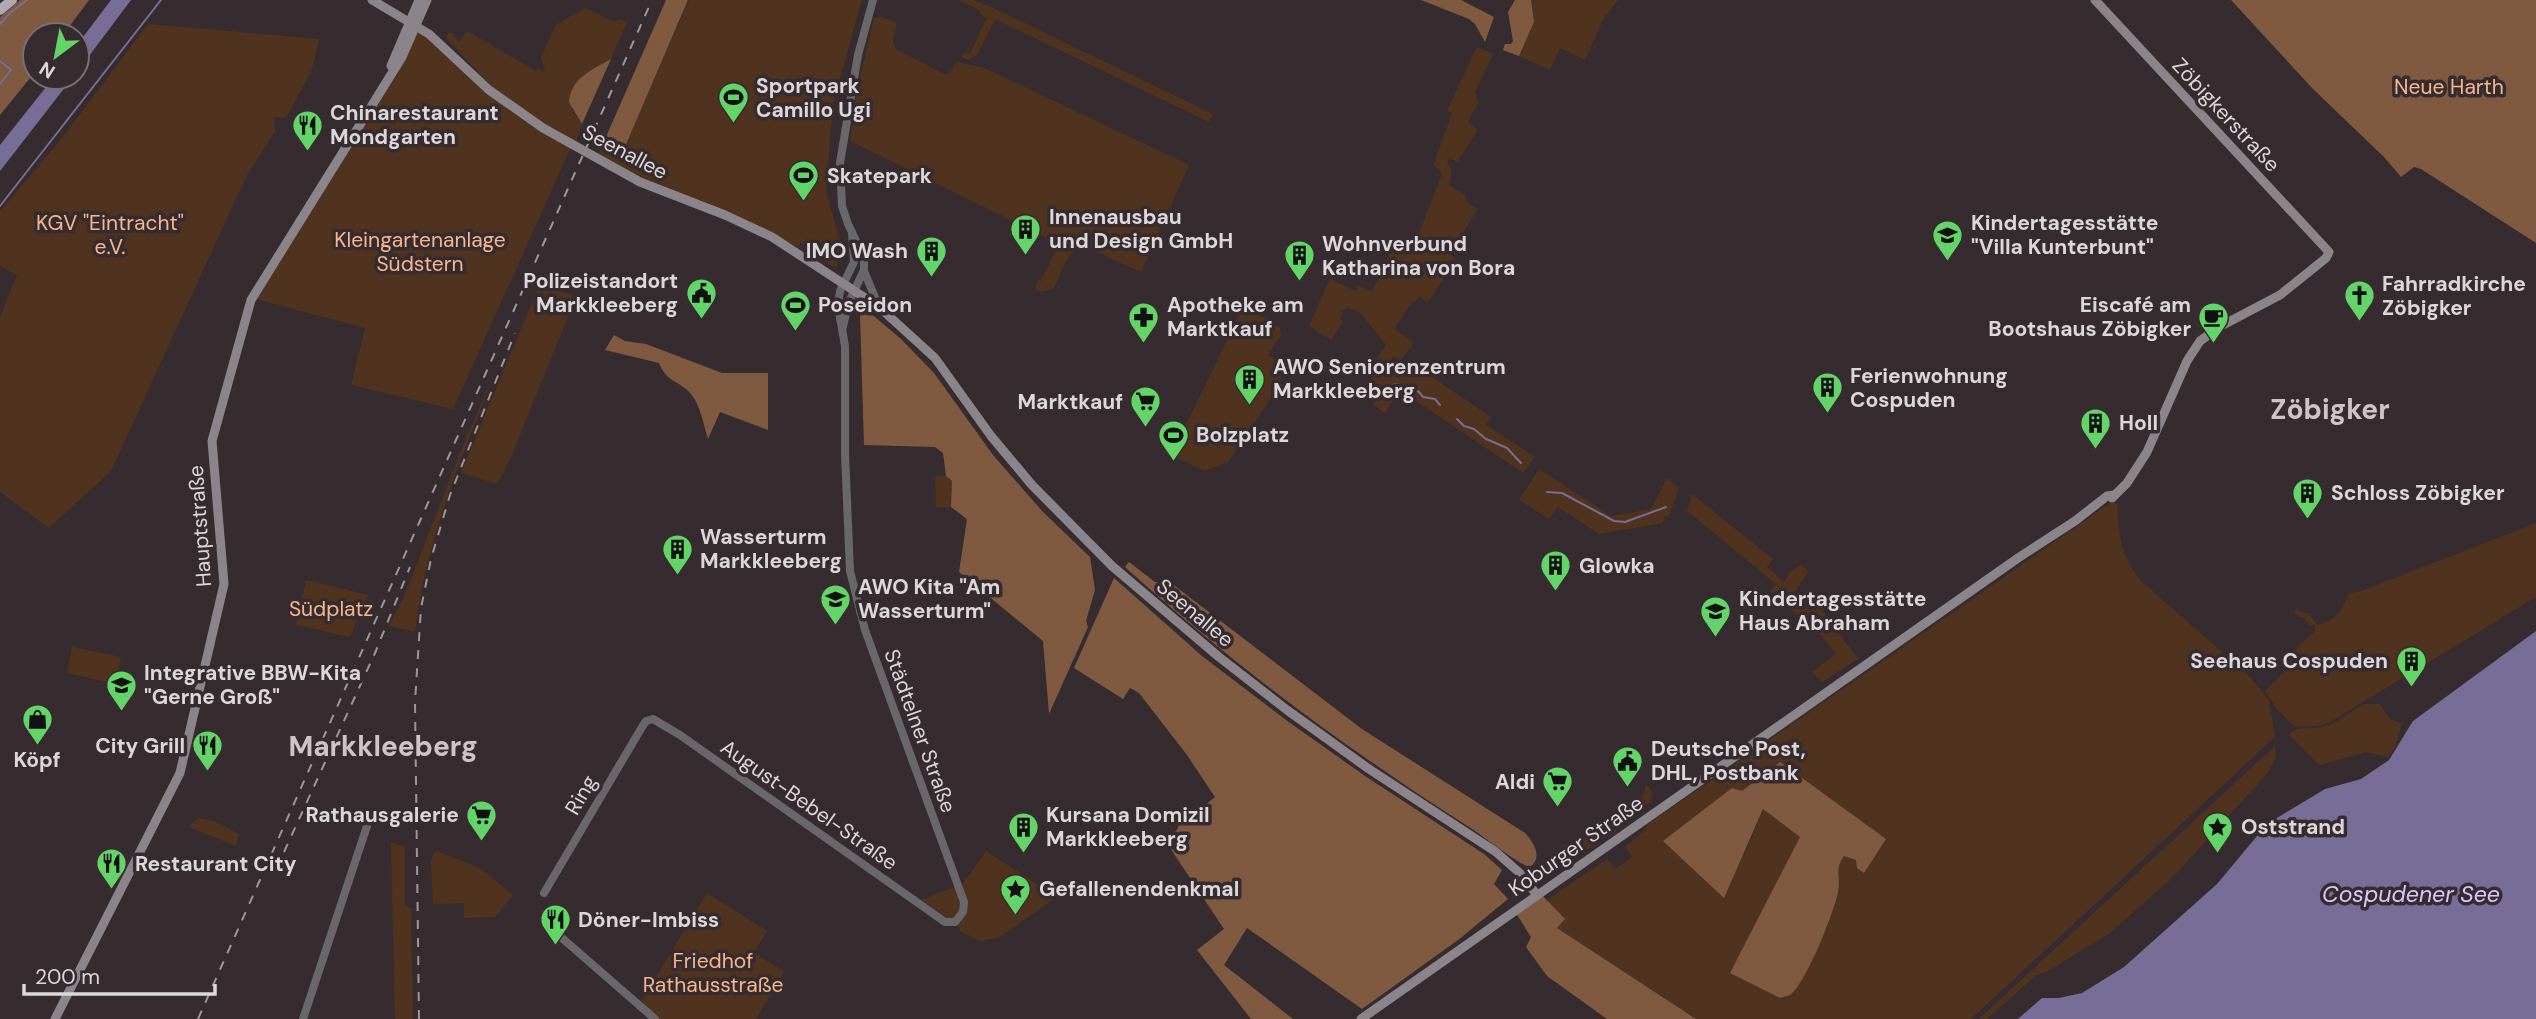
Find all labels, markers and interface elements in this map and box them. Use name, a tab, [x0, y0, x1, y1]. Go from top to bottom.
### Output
north arrow	[21, 21, 91, 91]
street label: Zöbigkerstraße	[2166, 52, 2286, 178]
text: N	[35, 56, 60, 84]
place label: Sportpark Camillo Ugi	[756, 72, 871, 124]
park label: Neue Harth	[2394, 73, 2504, 101]
sports icon: Sportpark Camillo Ugi	[716, 81, 750, 125]
place label: Chinarestaurant Mondgarten	[330, 99, 499, 151]
restaurant icon: Chinarestaurant Mondgarten	[290, 108, 324, 152]
street label: Seenallee	[577, 118, 673, 186]
sports icon: Skatepark	[787, 159, 821, 203]
place label: Skatepark	[827, 162, 932, 190]
place label: Innenausbau und Design GmbH	[1049, 203, 1233, 255]
park label: KGV "Eintracht" e.V.	[36, 209, 184, 261]
place label: Kindertagesstätte "Villa Kunterbunt"	[1971, 209, 2158, 261]
building icon: Innenausbau und Design GmbH	[1009, 212, 1043, 256]
school or university icon: Kindertagesstätte "Villa Kunterbunt"	[1931, 218, 1965, 262]
park label: Kleingartenanlage Südstern	[334, 226, 506, 278]
place label: Wohnverbund Katharina von Bora	[1322, 230, 1515, 282]
building icon: IMO Wash	[914, 234, 948, 278]
place label: IMO Wash	[806, 237, 908, 265]
building icon: Wohnverbund Katharina von Bora	[1282, 239, 1316, 283]
place label: Polizeistandort Markkleeberg	[523, 267, 678, 319]
place label: Fahrradkirche Zöbigker	[2382, 270, 2526, 322]
public building icon: Polizeistandort Markkleeberg	[684, 276, 718, 320]
church icon: Fahrradkirche Zöbigker	[2342, 279, 2376, 323]
sports icon: Poseidon	[778, 288, 812, 332]
place label: Poseidon	[818, 291, 912, 319]
place label: Apotheke am Marktkauf	[1167, 291, 1304, 343]
place label: Eiscafé am Bootshaus Zöbigker	[1988, 291, 2191, 343]
pharmacy icon: Apotheke am Marktkauf	[1127, 300, 1161, 344]
cafe icon: Eiscafé am Bootshaus Zöbigker	[2197, 300, 2231, 344]
place label: AWO Seniorenzentrum Markkleeberg	[1273, 353, 1506, 405]
building icon: AWO Seniorenzentrum Markkleeberg	[1233, 362, 1267, 406]
place label: Ferienwohnung Cospuden	[1850, 362, 2008, 414]
building icon: Ferienwohnung Cospuden	[1810, 371, 1844, 415]
supermarket icon: Marktkauf	[1129, 385, 1163, 429]
place label: Marktkauf	[1018, 388, 1123, 416]
district label: Zöbigker	[2270, 391, 2390, 428]
building icon: Holl	[2079, 406, 2113, 450]
place label: Holl	[2119, 409, 2158, 437]
sports icon: Bolzplatz	[1156, 418, 1190, 462]
place label: Bolzplatz	[1196, 421, 1289, 449]
street label: Hauptstraße	[182, 464, 218, 588]
building icon: Schloss Zöbigker	[2291, 476, 2325, 520]
place label: Schloss Zöbigker	[2331, 479, 2505, 507]
place label: Wasserturm Markkleeberg	[700, 523, 842, 575]
building icon: Wasserturm Markkleeberg	[660, 532, 694, 576]
building icon: Glowka	[1539, 549, 1573, 593]
place label: Glowka	[1579, 552, 1655, 580]
street label: Seenallee	[1150, 572, 1240, 654]
place label: AWO Kita "Am Wasserturm"	[858, 573, 1000, 625]
school or university icon: AWO Kita "Am Wasserturm"	[818, 582, 852, 626]
place label: Kindertagesstätte Haus Abraham	[1739, 585, 1926, 637]
school or university icon: Kindertagesstätte Haus Abraham	[1699, 594, 1733, 638]
park label: Südplatz	[289, 595, 373, 623]
building icon: Seehaus Cospuden	[2394, 644, 2428, 688]
street label: Städtelner Straße	[877, 645, 963, 817]
place label: Seehaus Cospuden	[2190, 647, 2388, 675]
place label: Integrative BBW-Kita "Gerne Groß"	[144, 659, 361, 711]
school or university icon: Integrative BBW-Kita "Gerne Groß"	[104, 668, 138, 712]
shop icon: Köpf	[20, 703, 54, 747]
district label: Markkleeberg	[288, 728, 478, 765]
restaurant icon: City Grill	[191, 729, 225, 773]
place label: City Grill	[95, 732, 185, 760]
street label: August-Bebel-Straße	[715, 733, 903, 877]
place label: Deutsche Post, DHL, Postbank	[1651, 735, 1806, 787]
public building icon: Deutsche Post, DHL, Postbank	[1611, 744, 1645, 788]
place label: Köpf	[13, 746, 61, 774]
supermarket icon: Aldi	[1541, 765, 1575, 809]
place label: Aldi	[1495, 768, 1535, 796]
street label: Ring	[559, 770, 604, 820]
street label: Koburger Straße	[1503, 789, 1649, 903]
supermarket icon: Rathausgalerie	[465, 798, 499, 842]
place label: Rathausgalerie	[305, 801, 459, 829]
place label: Kursana Domizil Markkleeberg	[1046, 801, 1210, 853]
building icon: Kursana Domizil Markkleeberg	[1006, 810, 1040, 854]
place icon: Oststrand	[2201, 810, 2235, 854]
place label: Oststrand	[2241, 813, 2345, 841]
restaurant icon: Restaurant City	[95, 847, 129, 891]
place label: Restaurant City	[135, 850, 297, 878]
place icon: Gefallenendenkmal	[999, 872, 1033, 916]
place label: Gefallenendenkmal	[1039, 875, 1239, 903]
water label: Cospudener See	[2322, 879, 2500, 909]
restaurant icon: Döner-Imbiss	[538, 903, 572, 947]
place label: Döner-Imbiss	[578, 906, 719, 934]
park label: Friedhof Rathausstraße	[643, 947, 783, 999]
scale bar	[24, 953, 215, 997]
text: 200 m	[35, 963, 100, 991]

